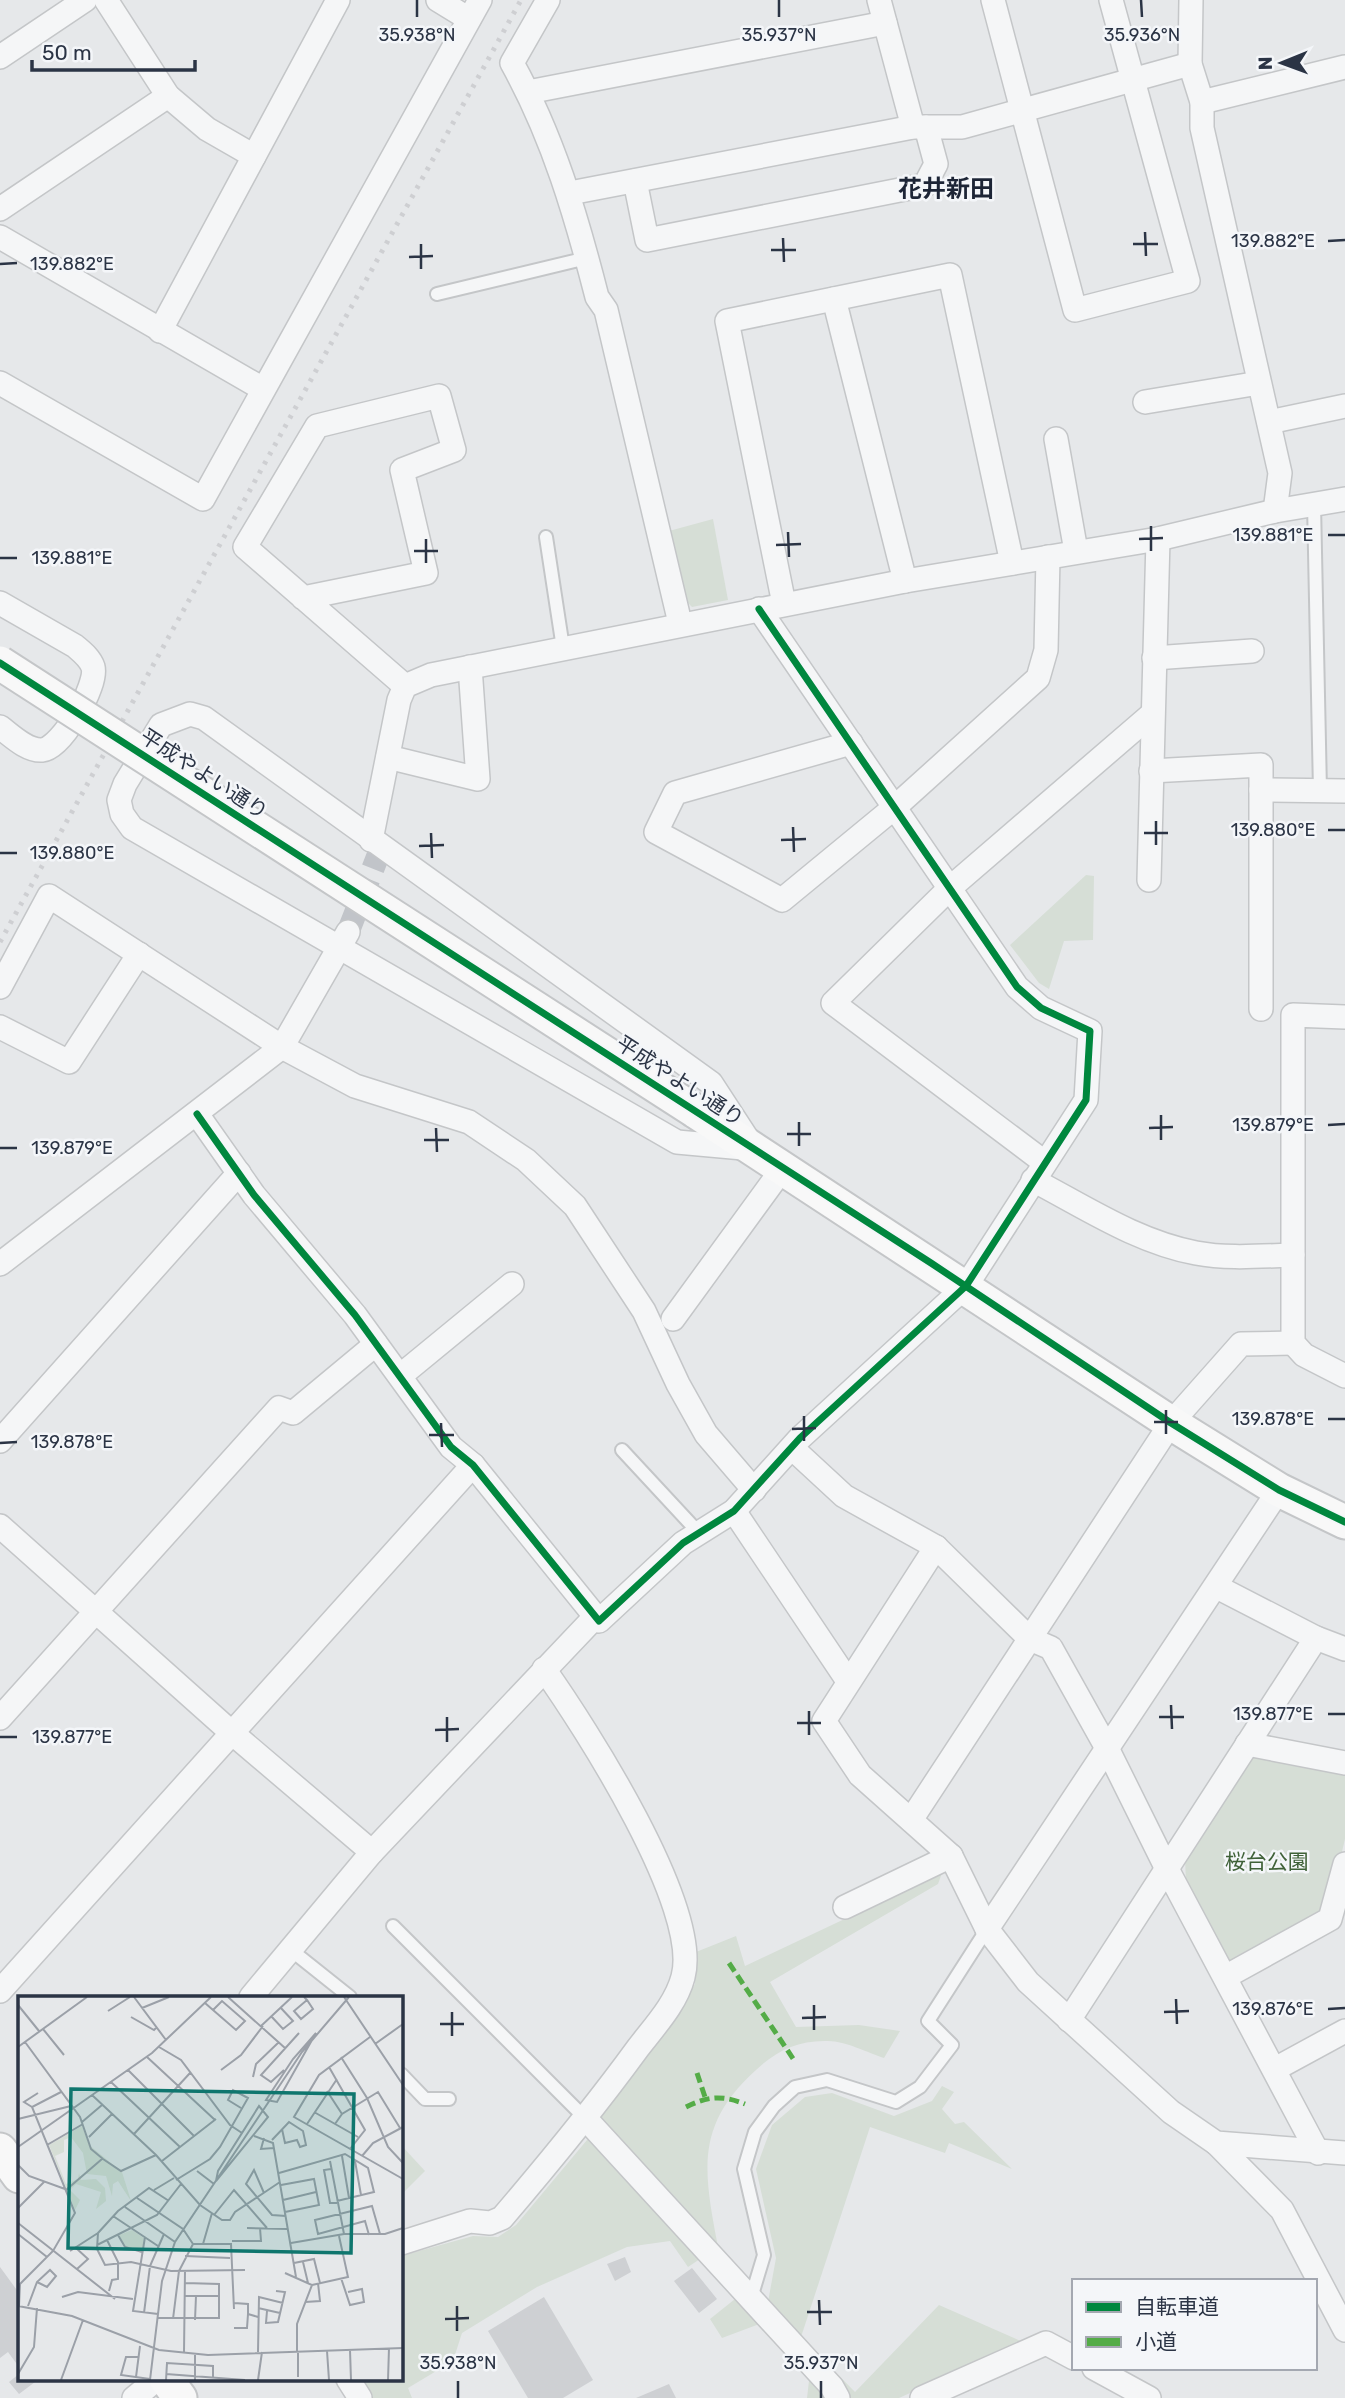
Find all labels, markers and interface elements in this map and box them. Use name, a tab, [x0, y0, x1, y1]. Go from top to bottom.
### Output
text: 35.938°N	[378, 24, 456, 46]
text: 35.937°N	[741, 24, 817, 46]
text: 35.936°N	[1104, 24, 1180, 46]
scale bar	[32, 28, 194, 72]
north arrow	[1247, 28, 1317, 98]
text: 50 m	[42, 40, 92, 65]
text: N	[1254, 56, 1277, 70]
district label: 花井新田	[898, 175, 994, 203]
text: 139.882°E	[1231, 230, 1315, 252]
text: 139.882°E	[30, 253, 114, 275]
text: 139.881°E	[1233, 524, 1313, 546]
text: 139.881°E	[32, 547, 112, 569]
street label: 平成やよい通り	[136, 723, 273, 824]
text: 139.880°E	[1231, 819, 1315, 841]
text: 139.880°E	[30, 842, 114, 864]
street label: 平成やよい通り	[612, 1030, 749, 1131]
text: 139.879°E	[1232, 1114, 1314, 1136]
text: 139.879°E	[31, 1137, 113, 1159]
text: 139.878°E	[1232, 1408, 1314, 1430]
text: 139.878°E	[31, 1431, 113, 1453]
text: 139.877°E	[1233, 1703, 1313, 1725]
text: 139.877°E	[32, 1726, 112, 1748]
park label: 桜台公園	[1225, 1849, 1309, 1874]
inset map	[18, 1996, 402, 2380]
text: 139.876°E	[1232, 1998, 1314, 2020]
legend	[1072, 2279, 1317, 2370]
text: 自転車道	[1135, 2294, 1219, 2319]
text: 小道	[1135, 2329, 1177, 2354]
text: 35.938°N	[419, 2352, 497, 2374]
text: 35.937°N	[783, 2352, 859, 2374]

